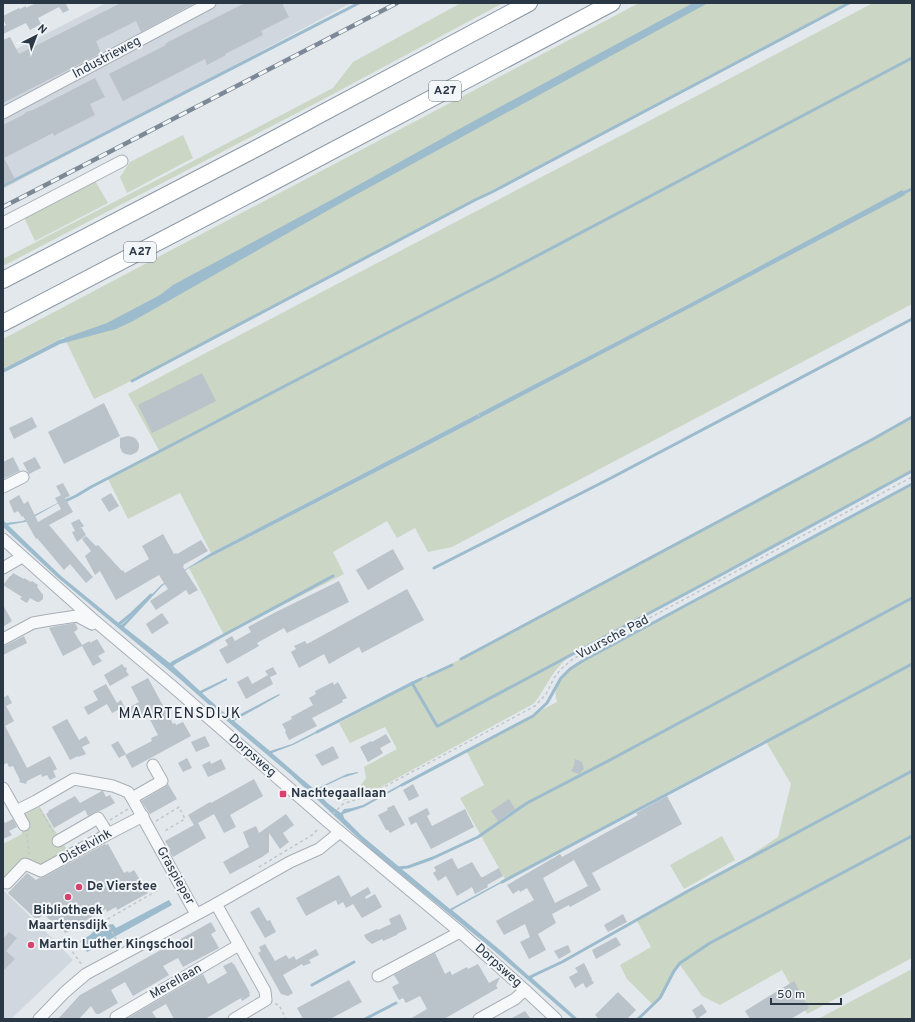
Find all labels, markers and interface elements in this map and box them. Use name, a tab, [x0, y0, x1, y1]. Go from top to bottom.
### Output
north arrow	[16, 16, 56, 56]
text: N	[34, 21, 50, 37]
street label: Industrieweg	[70, 33, 144, 83]
road number: A27	[429, 81, 461, 101]
road number: A27	[124, 242, 156, 262]
street label: Vuursche Pad	[574, 612, 652, 664]
district label: MAARTENSDIJK	[118, 705, 242, 724]
street label: Dorpsweg	[225, 731, 279, 781]
place label: Nachtegaallaan	[291, 786, 387, 802]
marker: Nachtegaallaan	[278, 789, 288, 799]
street label: Distelvink	[57, 826, 115, 868]
street label: Graspieper	[152, 844, 198, 908]
place label: De Vierstee	[87, 879, 157, 895]
marker: De Vierstee	[74, 882, 84, 892]
marker: Bibliotheek Maartensdijk	[63, 892, 73, 902]
place label: Bibliotheek Maartensdijk	[28, 903, 108, 934]
place label: Martin Luther Kingschool	[39, 937, 193, 953]
marker: Martin Luther Kingschool	[26, 940, 36, 950]
street label: Dorpsweg	[471, 941, 525, 991]
street label: Merellaan	[147, 961, 205, 1003]
scale bar	[771, 980, 841, 1006]
text: 50 m	[777, 987, 805, 1003]

